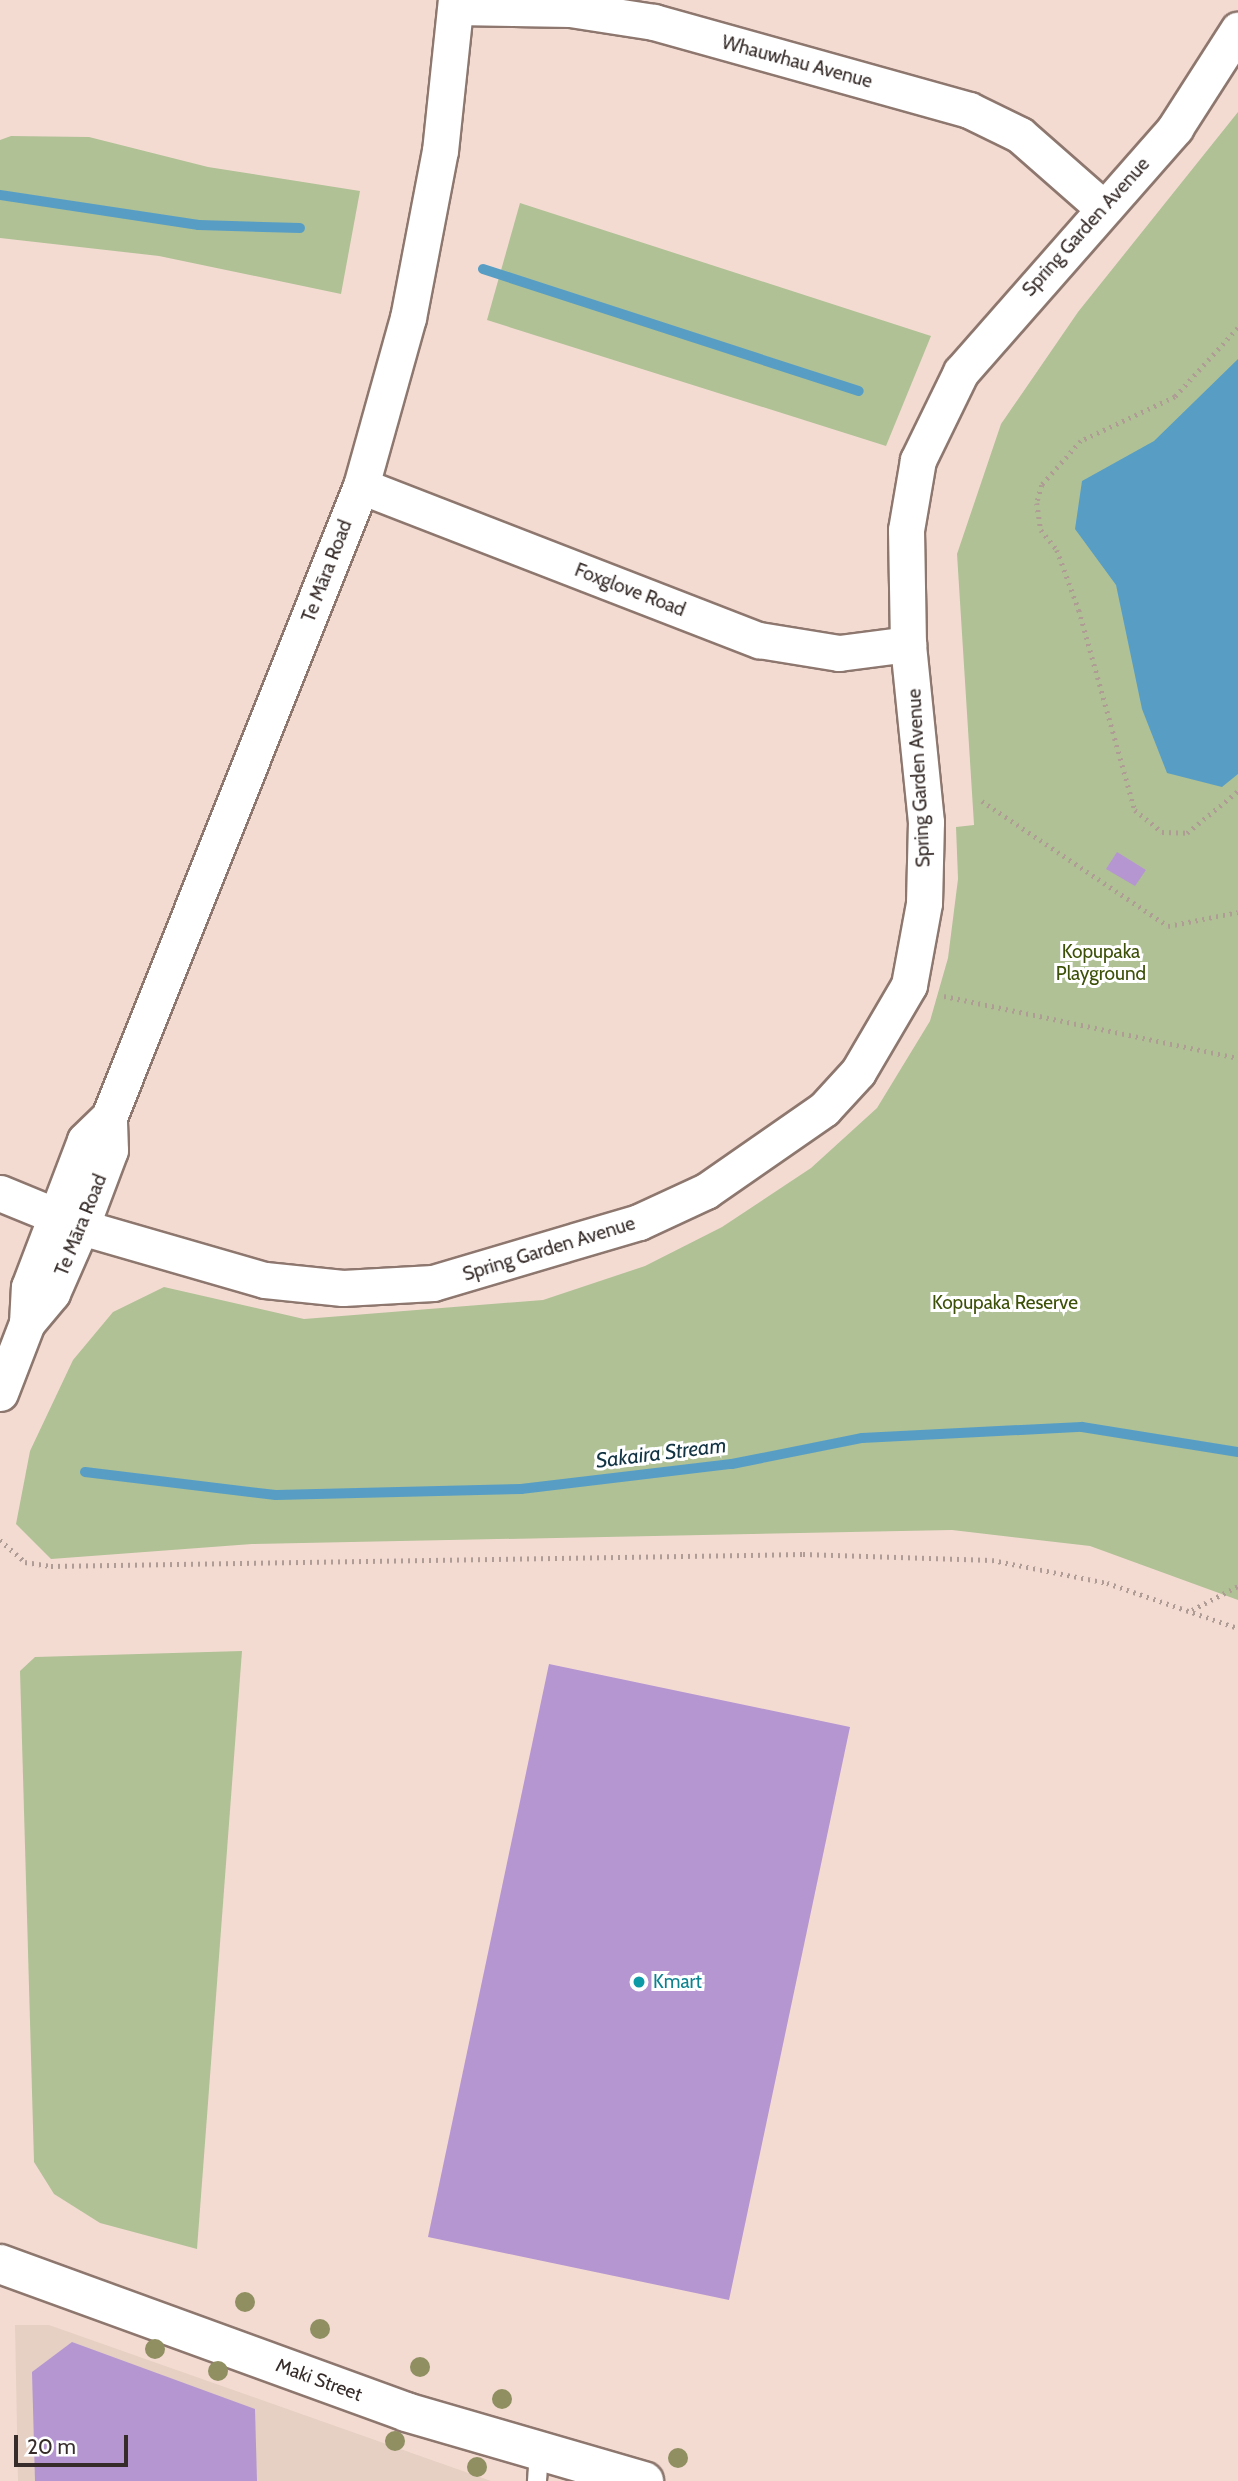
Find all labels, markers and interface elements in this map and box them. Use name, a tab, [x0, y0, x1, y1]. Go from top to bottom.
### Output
street label: Whauwhau Avenue	[719, 31, 875, 93]
street label: Spring Garden Avenue	[1018, 153, 1154, 301]
street label: Te Māra Road	[297, 517, 357, 625]
street label: Foxglove Road	[572, 558, 688, 622]
street label: Spring Garden Avenue	[903, 688, 935, 868]
park label: Kopupaka Playground	[1056, 941, 1146, 985]
street label: Te Māra Road	[50, 1171, 112, 1279]
street label: Spring Garden Avenue	[460, 1212, 638, 1286]
park label: Kopupaka Reserve	[932, 1292, 1078, 1314]
water label: Sakaira Stream	[594, 1433, 728, 1473]
place label: Kmart	[653, 1971, 702, 1993]
marker: Kmart	[631, 1974, 647, 1990]
street label: Maki Street	[273, 2354, 365, 2406]
scale bar	[18, 2422, 131, 2466]
text: 20 m	[27, 2434, 76, 2459]

